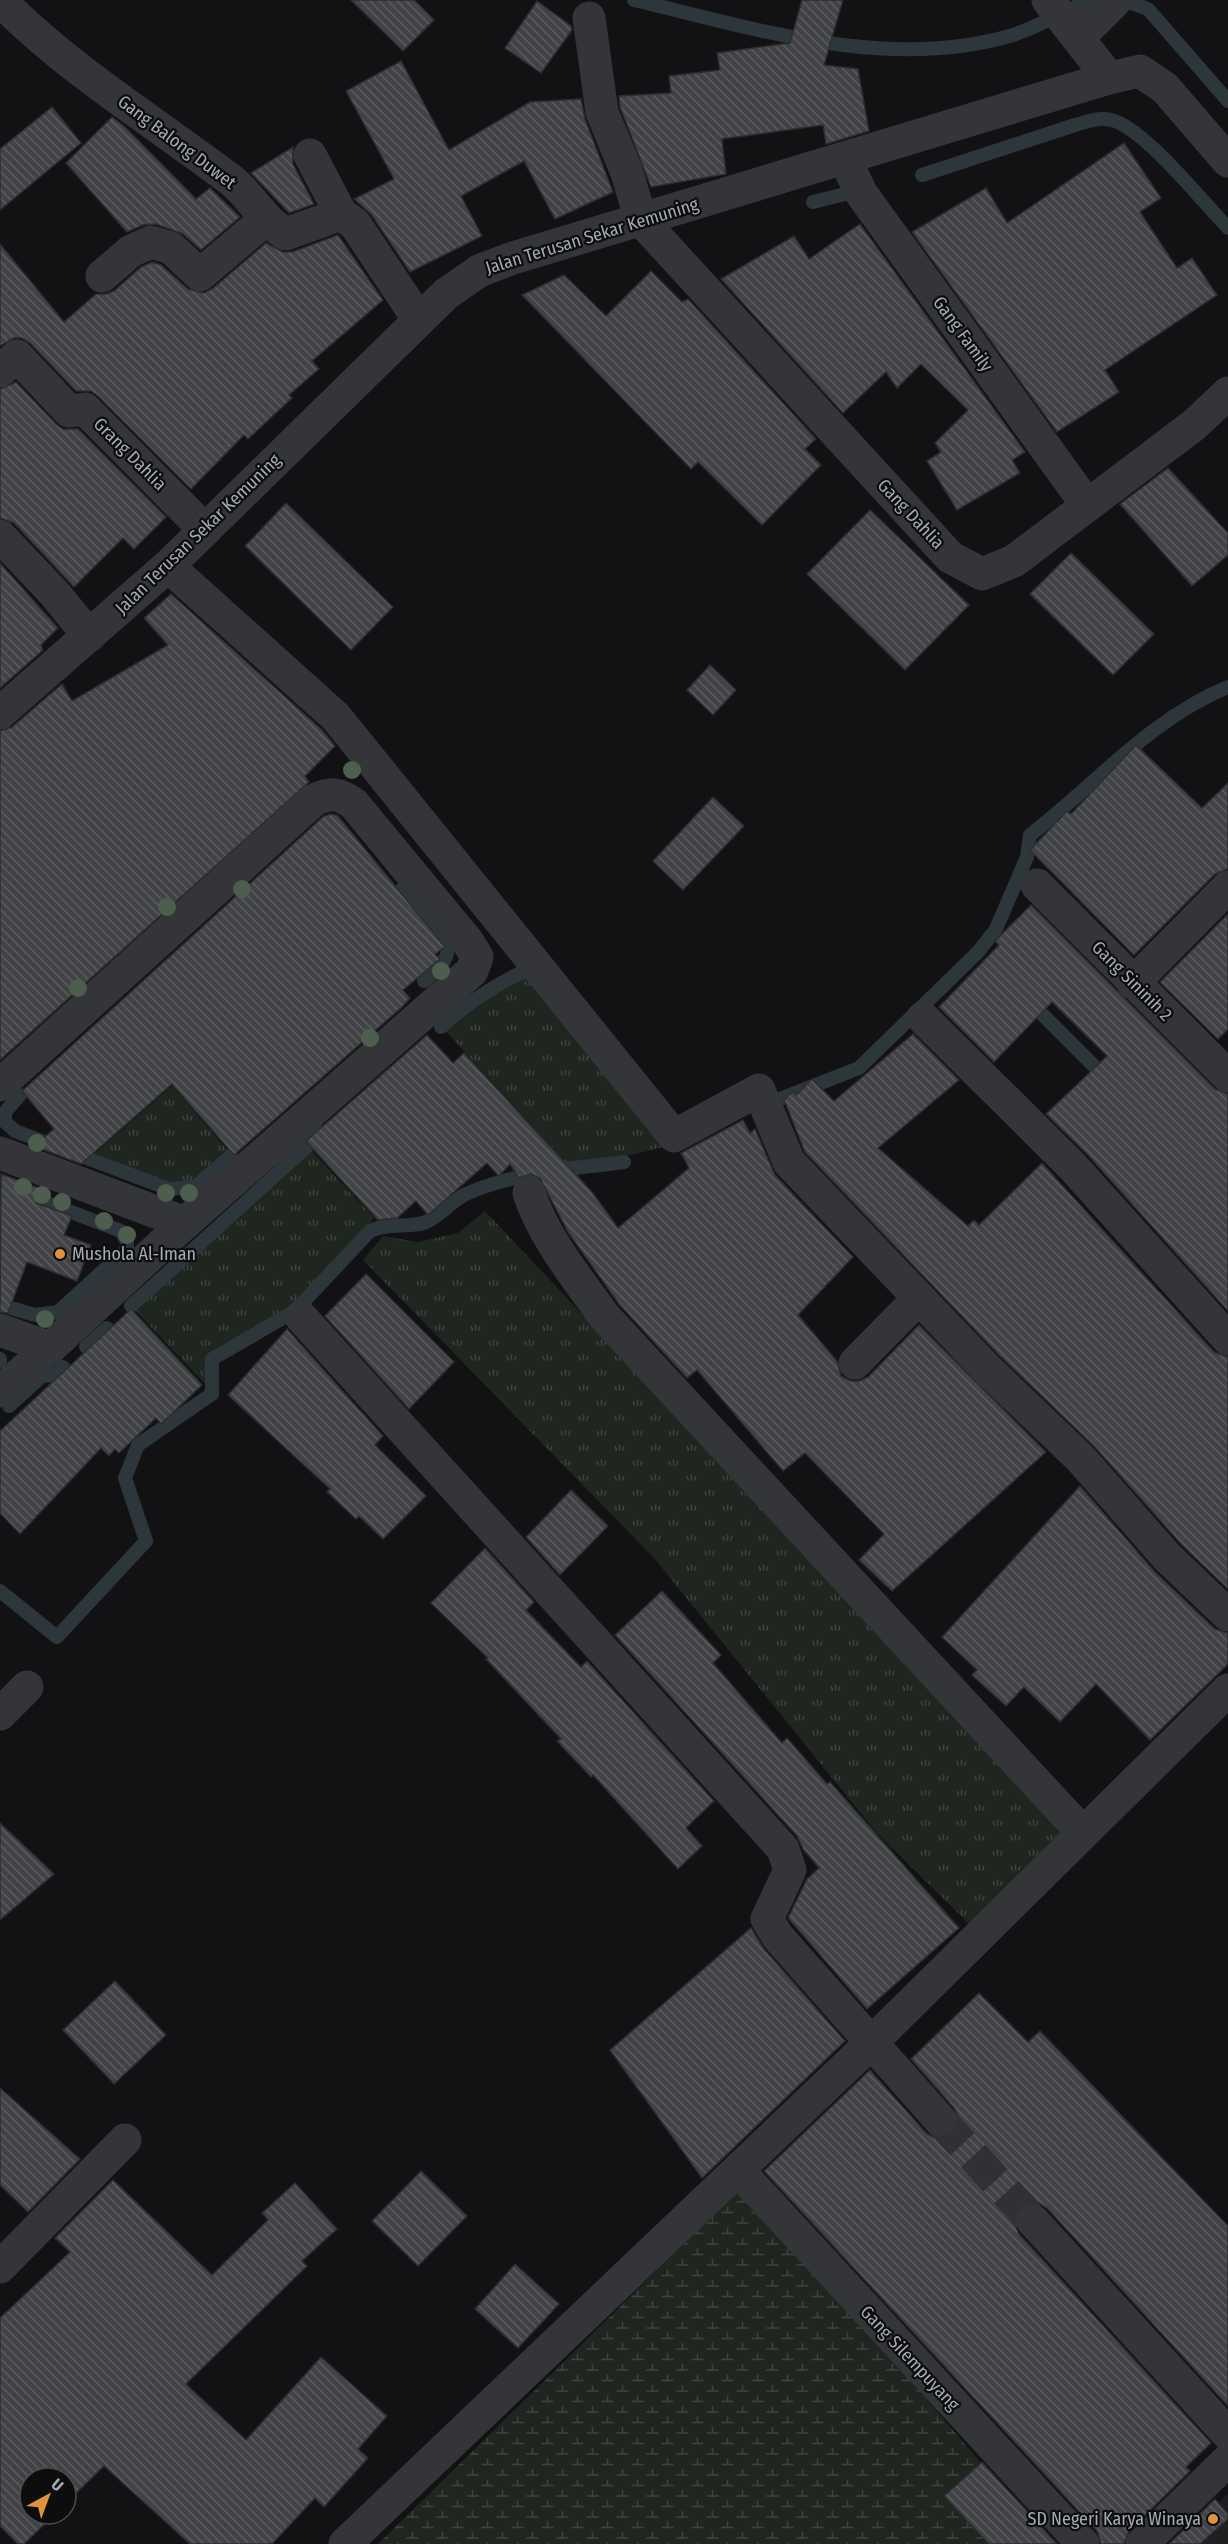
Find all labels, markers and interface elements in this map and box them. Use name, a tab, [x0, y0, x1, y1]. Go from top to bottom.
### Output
street label: Gang Balong Duwet	[113, 90, 241, 194]
street label: Jalan Terusan Sekar Kemuning	[483, 193, 702, 279]
street label: Gang Family	[928, 292, 998, 376]
street label: Grang Dahlia	[89, 413, 171, 495]
street label: Jalan Terusan Sekar Kemuning	[111, 449, 286, 619]
street label: Gang Dahlia	[873, 474, 949, 554]
street label: Gang Sininih 2	[1087, 936, 1177, 1026]
place label: Mushola Al-Iman	[72, 1243, 196, 1265]
marker: Mushola Al-Iman	[53, 1247, 67, 1261]
street label: Gang Silempuyang	[856, 2301, 965, 2416]
north arrow	[18, 2466, 78, 2526]
text: U	[48, 2475, 67, 2495]
place label: SD Negeri Karya Winaya	[1027, 2508, 1201, 2530]
marker: SD Negeri Karya Winaya	[1206, 2512, 1220, 2526]

